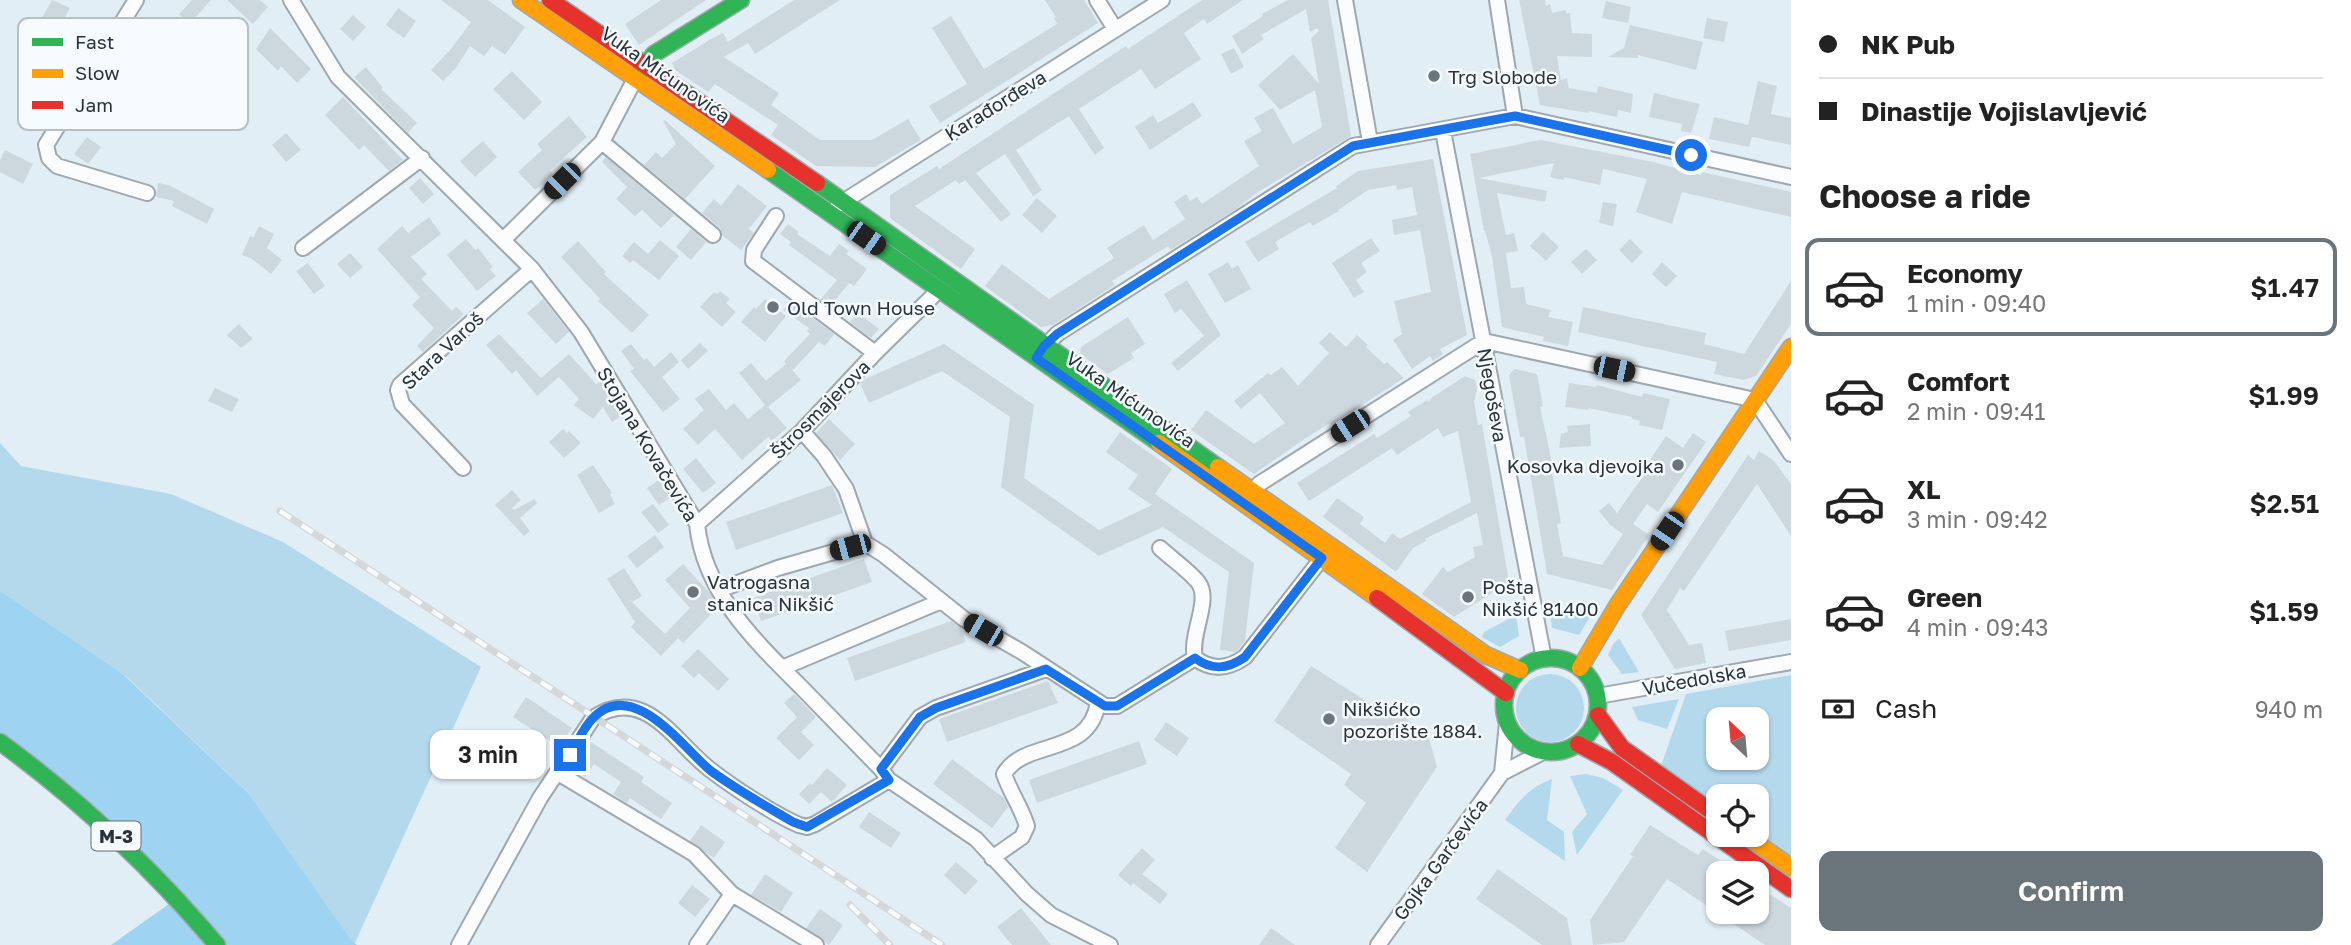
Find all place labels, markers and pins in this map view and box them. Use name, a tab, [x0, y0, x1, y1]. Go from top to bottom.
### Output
place label: Trg Slobode	[1448, 65, 1557, 88]
marker: Trg Slobode	[1426, 68, 1442, 84]
place label: Old Town House	[787, 296, 935, 319]
marker: Old Town House	[765, 299, 781, 315]
place label: Kosovka djevojka	[1507, 454, 1664, 477]
marker: Kosovka djevojka	[1670, 457, 1686, 473]
place label: Vatrogasna stanica Nikšić	[707, 570, 834, 615]
place label: Pošta Nikšić 81400	[1482, 575, 1599, 620]
marker: Vatrogasna stanica Nikšić	[685, 584, 701, 600]
marker: Pošta Nikšić 81400	[1460, 589, 1476, 605]
place label: Nikšićko pozorište 1884.	[1343, 697, 1483, 742]
marker: Nikšićko pozorište 1884.	[1321, 711, 1337, 727]

